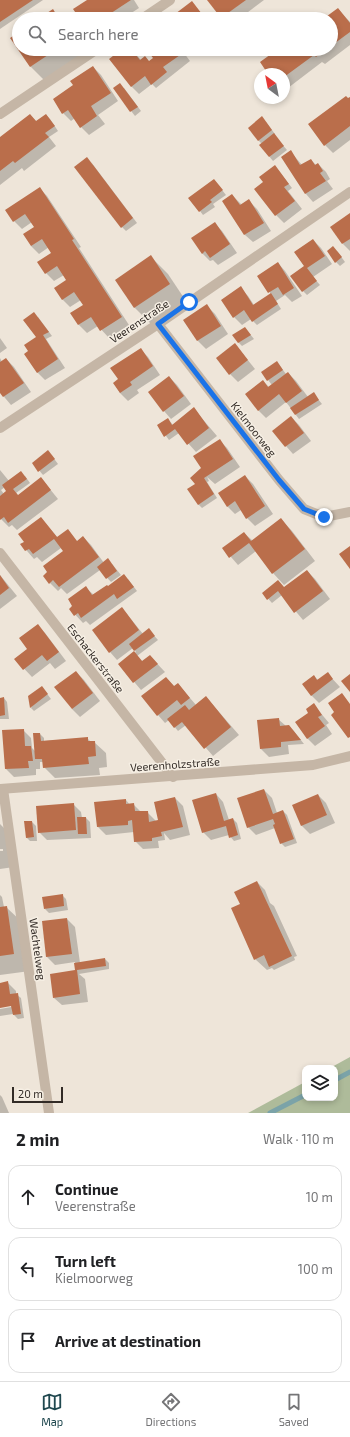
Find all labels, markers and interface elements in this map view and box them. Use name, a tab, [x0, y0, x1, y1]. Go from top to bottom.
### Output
search box	[12, 12, 338, 56]
icon: search	[26, 23, 48, 45]
text: Search here	[58, 25, 139, 43]
north arrow	[254, 68, 290, 104]
route start	[180, 293, 198, 311]
street label: Veerenstraße	[107, 296, 171, 345]
street label: Kielmoorweg	[229, 399, 279, 459]
route end	[315, 508, 333, 526]
street label: Eschackerstraße	[65, 621, 127, 695]
street label: Veerenholzstraße	[130, 754, 220, 774]
street label: Wachtelweg	[27, 917, 49, 981]
map controls	[302, 1065, 338, 1101]
button: layers	[302, 1065, 338, 1101]
scale bar	[12, 1085, 63, 1104]
text: 20 m	[18, 1087, 43, 1100]
text: 2 min	[16, 1129, 59, 1149]
text: Walk · 110 m	[263, 1131, 334, 1147]
text: Continue	[55, 1180, 118, 1198]
icon: ahead	[17, 1186, 39, 1208]
text: 10 m	[306, 1189, 333, 1205]
text: Veerenstraße	[55, 1198, 136, 1214]
text: Turn left	[55, 1252, 116, 1270]
icon: left	[17, 1258, 39, 1280]
text: 100 m	[298, 1261, 333, 1277]
text: Kielmoorweg	[55, 1270, 133, 1286]
icon: arrive	[17, 1330, 39, 1352]
text: Arrive at destination	[55, 1332, 201, 1350]
tab: Map	[41, 1391, 63, 1428]
tab: Directions	[146, 1391, 196, 1428]
tab: Saved	[279, 1391, 309, 1428]

